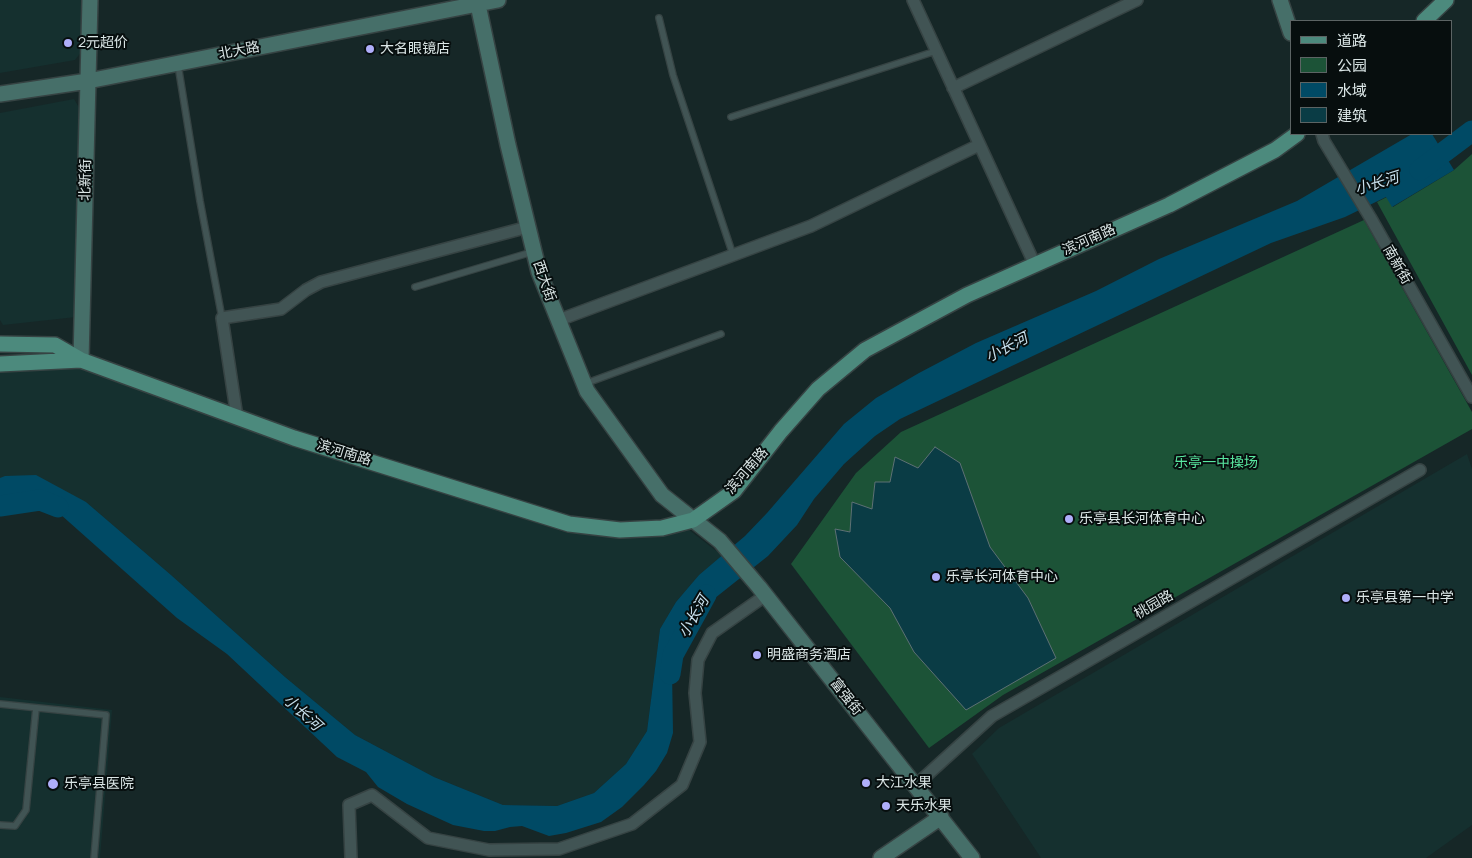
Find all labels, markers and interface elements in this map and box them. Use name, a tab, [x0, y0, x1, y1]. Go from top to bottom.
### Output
legend	[1290, 20, 1452, 135]
text: 道路	[1337, 30, 1367, 51]
place label: 2元超价	[78, 35, 128, 51]
marker: 2元超价	[62, 37, 74, 49]
street label: 北大路	[217, 39, 261, 63]
place label: 大名眼镜店	[380, 41, 450, 57]
marker: 大名眼镜店	[364, 43, 376, 55]
text: 公园	[1337, 55, 1367, 76]
text: 水域	[1337, 80, 1367, 101]
text: 建筑	[1337, 105, 1367, 126]
street label: 北新街	[77, 159, 95, 201]
water label: 小长河	[1353, 169, 1401, 199]
street label: 滨河南路	[1060, 221, 1118, 259]
street label: 南新街	[1379, 243, 1415, 287]
street label: 西大街	[529, 258, 559, 304]
water label: 小长河	[983, 330, 1031, 366]
street label: 滨河南路	[315, 437, 373, 469]
street label: 滨河南路	[722, 444, 772, 498]
park label: 乐亭一中操场	[1174, 455, 1258, 471]
place label: 乐亭县长河体育中心	[1079, 511, 1205, 527]
marker: 乐亭县长河体育中心	[1063, 513, 1075, 525]
place label: 乐亭长河体育中心	[946, 569, 1058, 585]
marker: 乐亭长河体育中心	[930, 571, 942, 583]
street label: 桃园路	[1132, 587, 1176, 623]
place label: 乐亭县第一中学	[1356, 590, 1454, 606]
marker: 乐亭县第一中学	[1340, 592, 1352, 604]
water label: 小长河	[675, 593, 713, 641]
place label: 明盛商务酒店	[767, 647, 851, 663]
marker: 明盛商务酒店	[751, 649, 763, 661]
street label: 富强街	[826, 675, 866, 719]
water label: 小长河	[279, 691, 325, 735]
place label: 大江水果	[876, 775, 932, 791]
place label: 乐亭县医院	[64, 776, 134, 792]
marker: 乐亭县医院	[46, 777, 60, 791]
marker: 大江水果	[860, 777, 872, 789]
place label: 天乐水果	[896, 798, 952, 814]
marker: 天乐水果	[880, 800, 892, 812]

